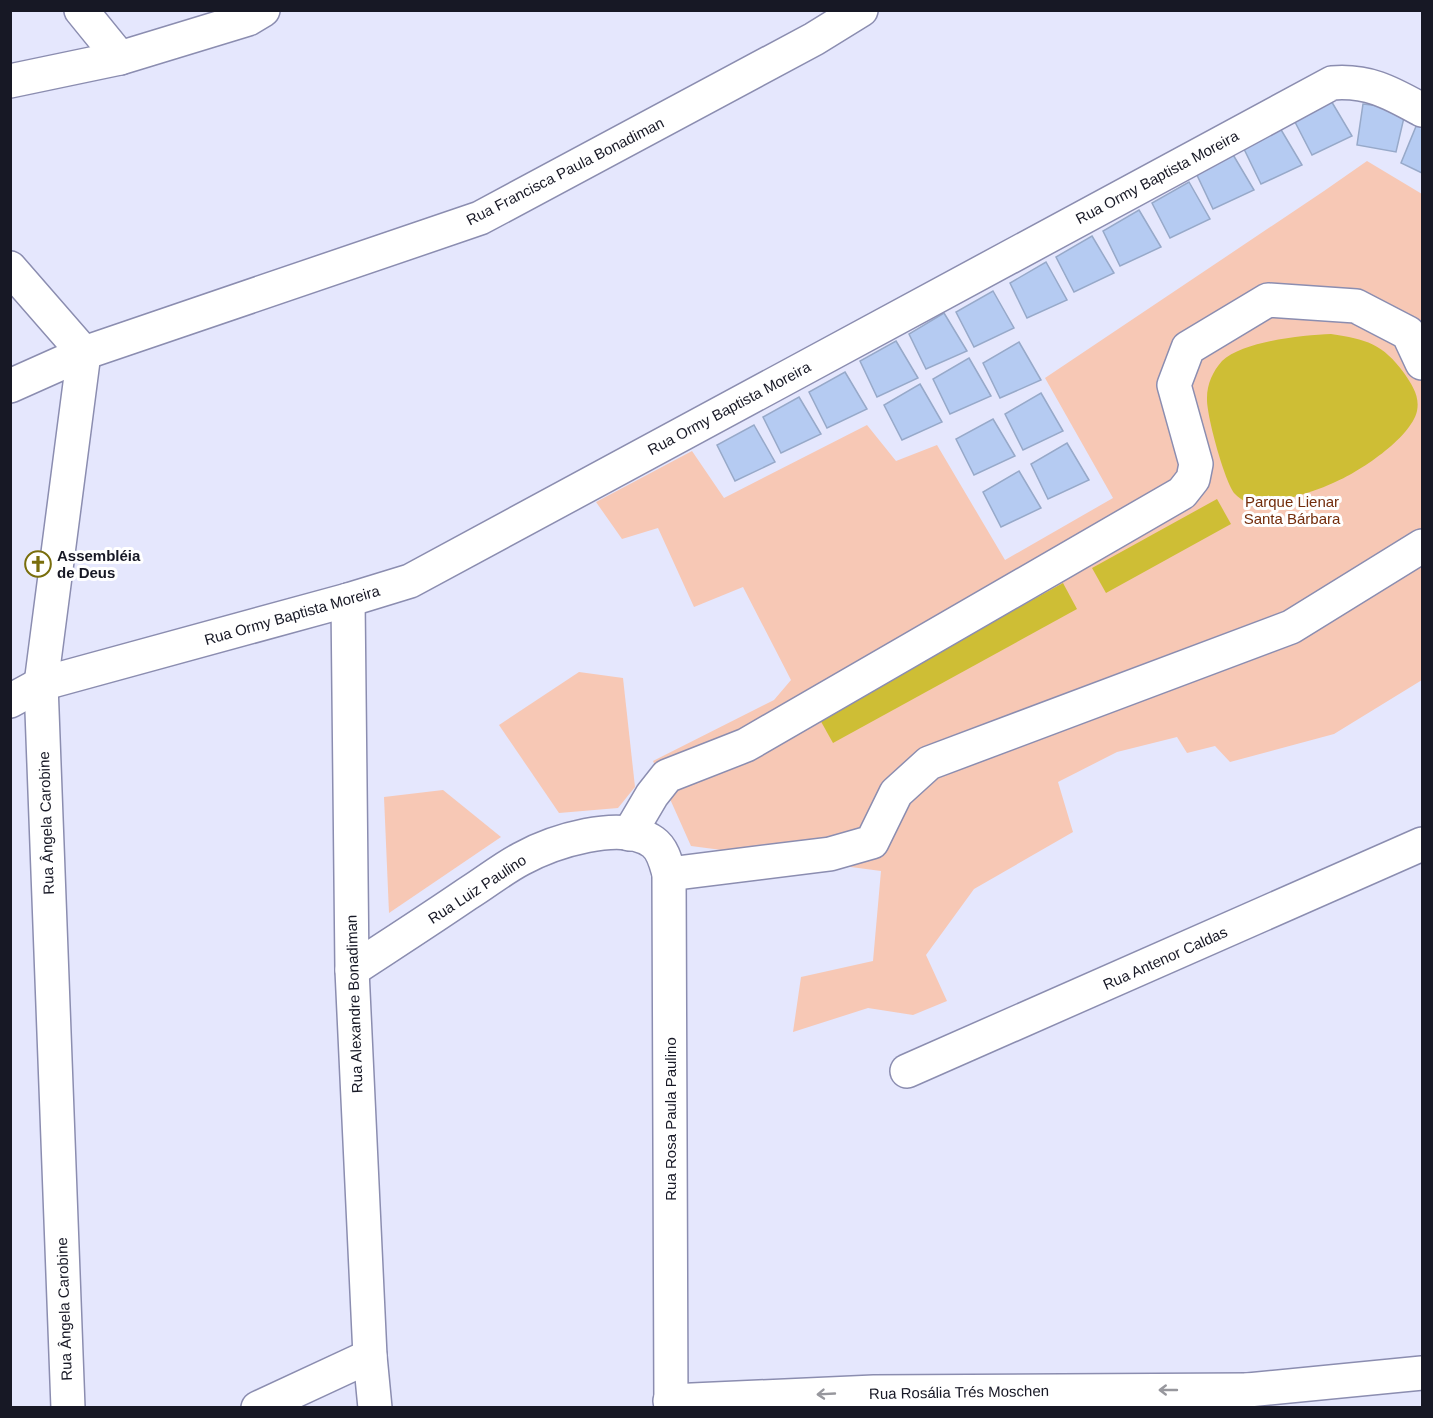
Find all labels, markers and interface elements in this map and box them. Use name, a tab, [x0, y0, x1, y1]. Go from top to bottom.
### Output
street label: Rua Francisca Paula Bonadiman	[463, 114, 667, 228]
street label: Rua Ormy Baptista Moreira	[1073, 127, 1242, 227]
street label: Rua Ormy Baptista Moreira	[645, 358, 814, 458]
park label: Parque Lienar Santa Bárbara	[1244, 493, 1341, 527]
place label: Assembléia de Deus	[57, 547, 141, 581]
church icon: Assembléia de Deus	[23, 549, 53, 579]
street label: Rua Ormy Baptista Moreira	[202, 582, 382, 648]
street label: Rua Ângela Carobine	[35, 751, 57, 895]
street label: Rua Luiz Paulino	[425, 851, 529, 927]
street label: Rua Alexandre Bonadiman	[342, 915, 366, 1093]
street label: Rua Antenor Caldas	[1100, 923, 1230, 993]
street label: Rua Rosa Paula Paulino	[662, 1037, 679, 1201]
street label: Rua Ângela Carobine	[53, 1237, 75, 1381]
street label: Rua Rosália Trés Moschen	[869, 1382, 1049, 1402]
one-way arrow	[1159, 1384, 1179, 1396]
one-way arrow	[817, 1389, 837, 1400]

